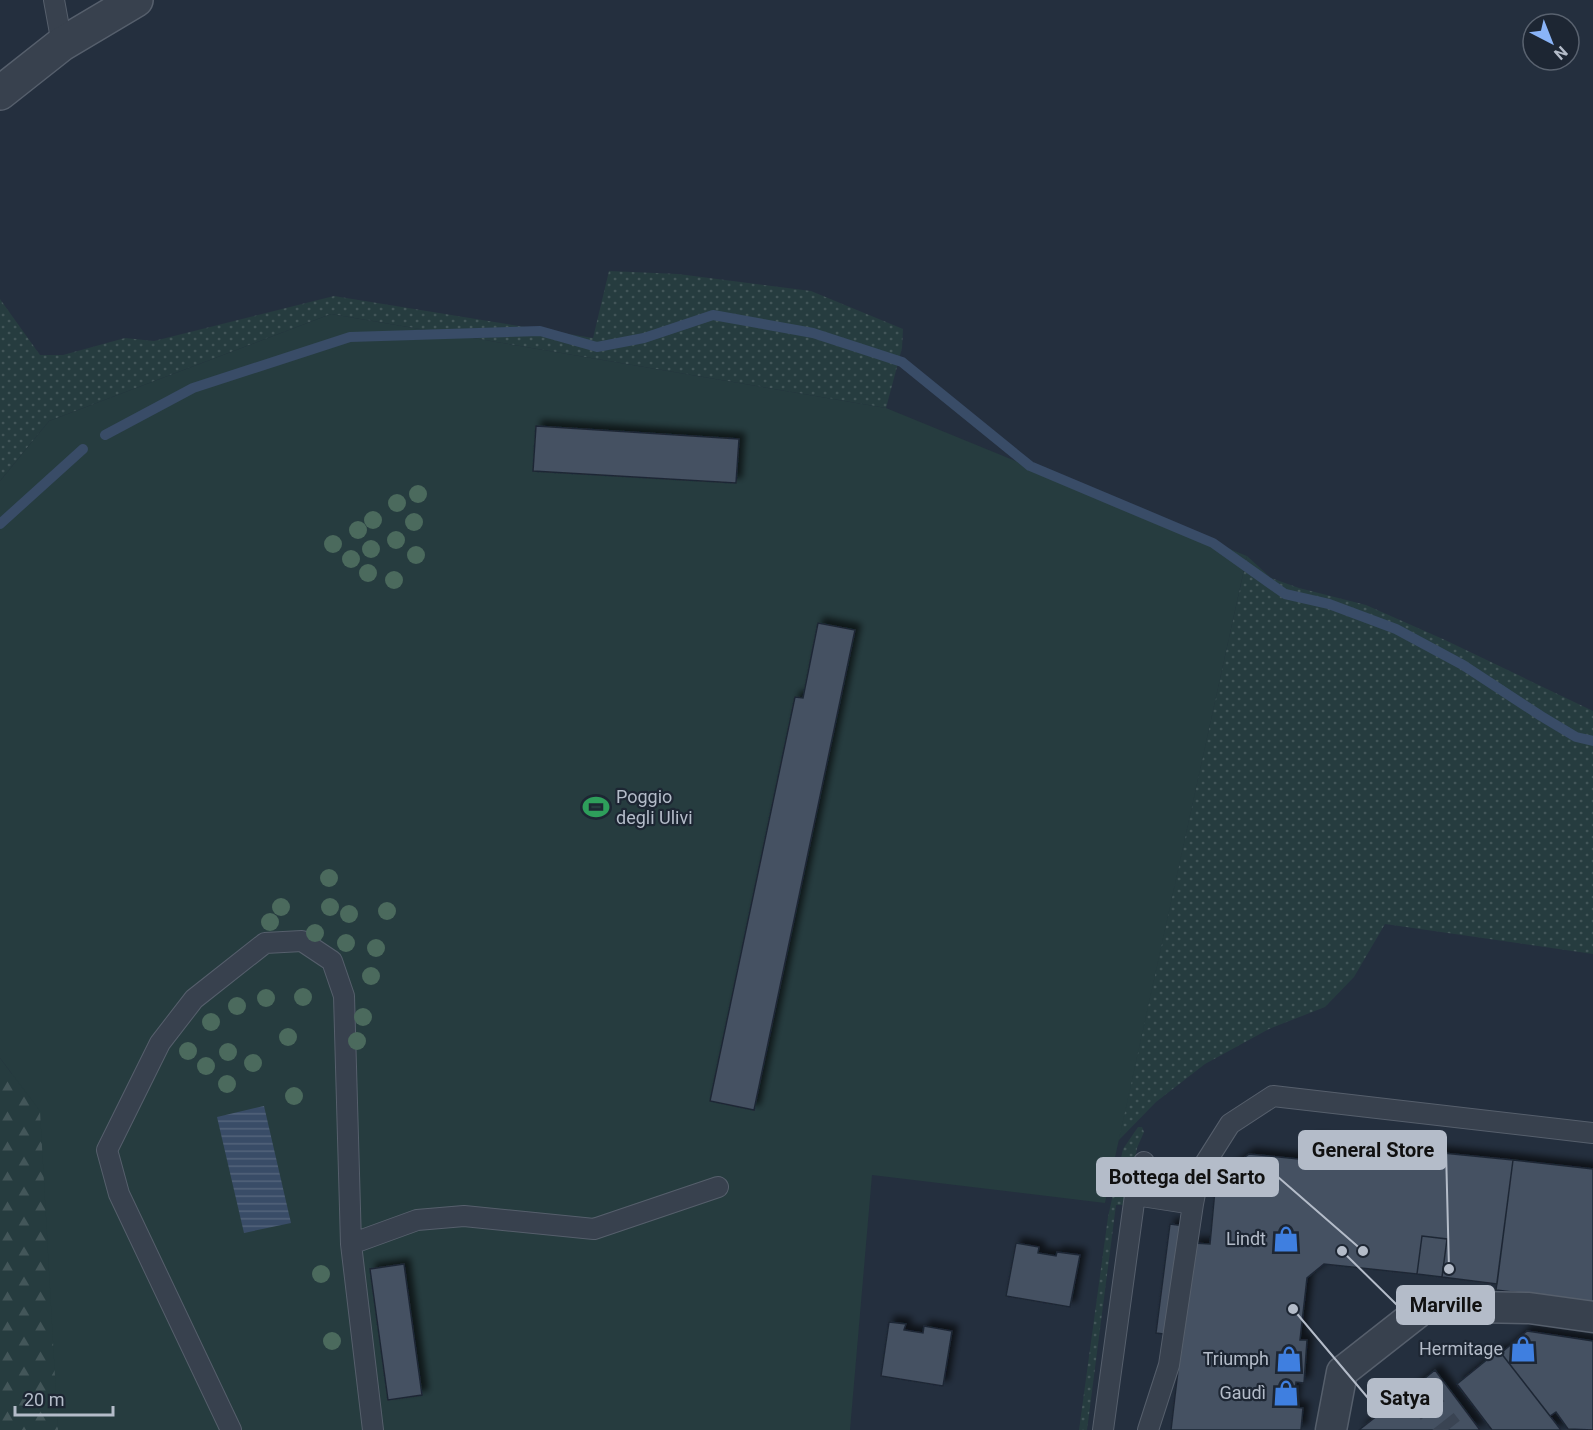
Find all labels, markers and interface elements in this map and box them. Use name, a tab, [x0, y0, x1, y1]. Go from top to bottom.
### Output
north arrow	[1521, 12, 1581, 72]
text: N	[1550, 42, 1571, 64]
place label: Poggio degli Ulivi	[616, 786, 693, 828]
sports icon: Poggio degli Ulivi	[581, 792, 611, 822]
callout: General Store	[1299, 1131, 1446, 1169]
text: General Store	[1312, 1138, 1434, 1162]
callout: Bottega del Sarto	[1097, 1158, 1278, 1196]
text: Bottega del Sarto	[1109, 1165, 1265, 1189]
shop icon: Lindt	[1271, 1224, 1301, 1254]
place label: Lindt	[1226, 1228, 1266, 1249]
callout: Marville	[1397, 1286, 1494, 1324]
text: Marville	[1410, 1293, 1482, 1317]
shop icon: Hermitage	[1508, 1334, 1538, 1364]
place label: Hermitage	[1419, 1338, 1503, 1359]
shop icon: Triumph	[1274, 1344, 1304, 1374]
place label: Triumph	[1203, 1348, 1269, 1369]
shop icon: Gaudì	[1271, 1378, 1301, 1408]
scale bar	[15, 1379, 112, 1417]
callout: Satya	[1368, 1379, 1442, 1417]
place label: Gaudì	[1219, 1382, 1266, 1403]
text: Satya	[1380, 1386, 1430, 1410]
text: 20 m	[24, 1389, 64, 1410]

